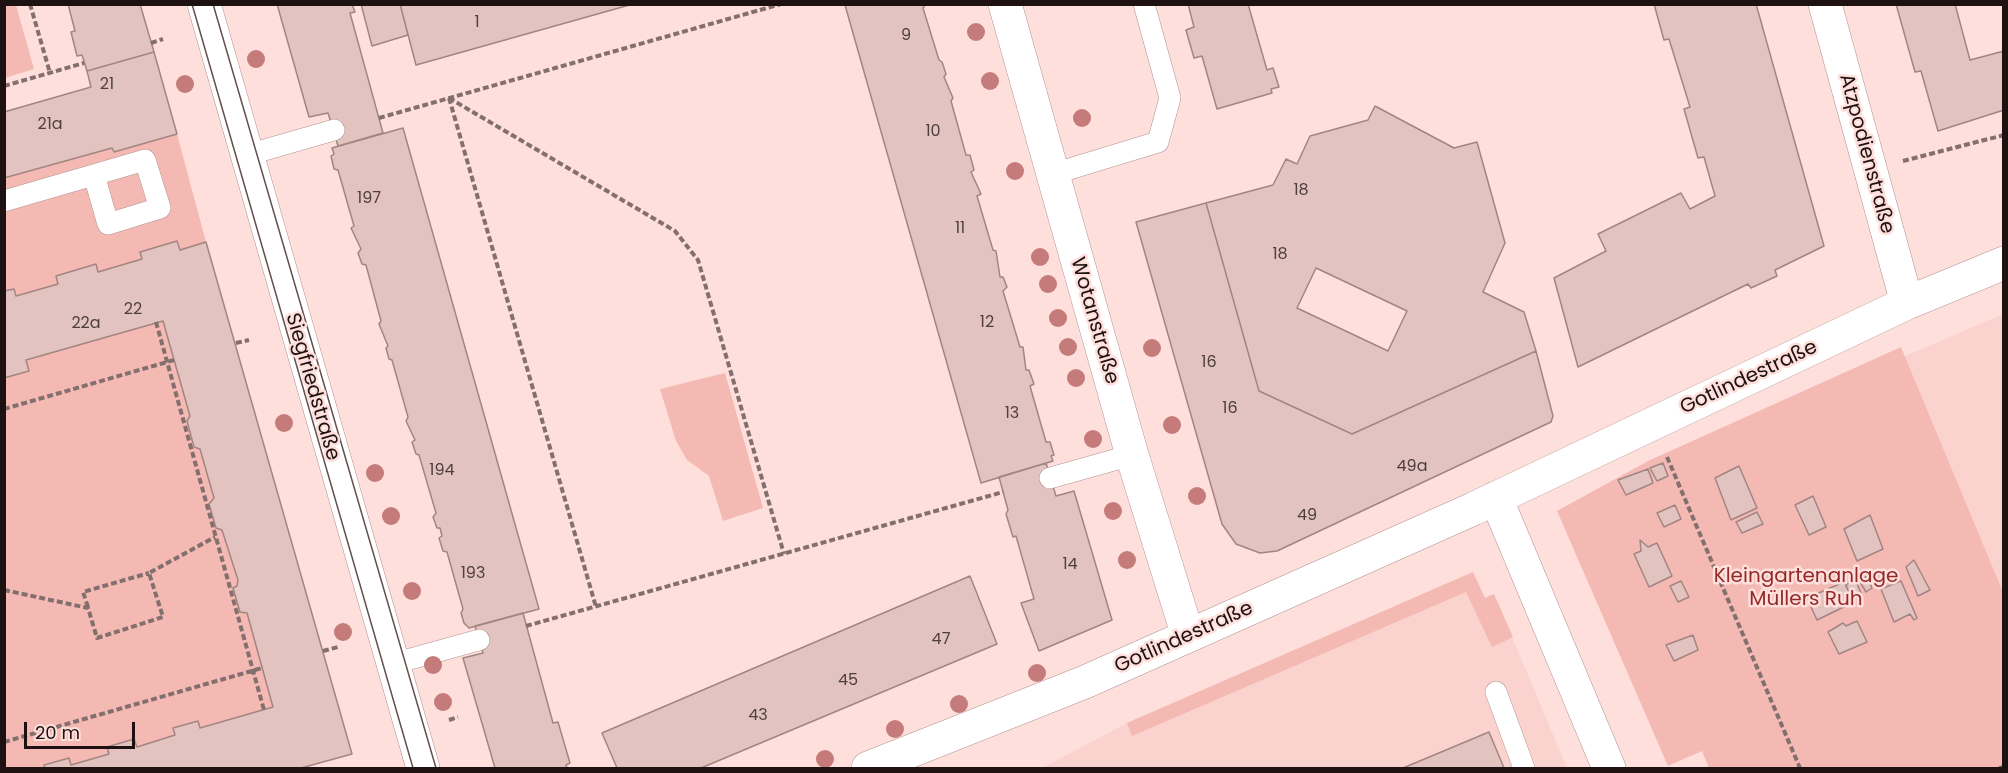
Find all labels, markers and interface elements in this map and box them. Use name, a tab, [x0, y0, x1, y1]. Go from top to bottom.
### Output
house number: 1	[474, 13, 480, 33]
house number: 9	[901, 26, 911, 46]
street label: Atzpodienstraße	[1833, 71, 1899, 237]
house number: 21	[100, 75, 114, 95]
house number: 21a	[37, 115, 63, 135]
house number: 10	[925, 122, 941, 142]
house number: 18	[1293, 181, 1309, 201]
house number: 197	[357, 189, 381, 209]
house number: 11	[955, 219, 965, 239]
house number: 18	[1272, 245, 1288, 265]
street label: Wotanstraße	[1064, 255, 1124, 387]
house number: 22	[124, 300, 142, 320]
street label: Siegfriedstraße	[279, 311, 345, 463]
house number: 12	[980, 313, 994, 333]
house number: 22a	[71, 314, 101, 334]
street label: Gotlindestraße	[1676, 336, 1822, 420]
house number: 16	[1201, 353, 1217, 373]
house number: 16	[1222, 399, 1238, 419]
house number: 13	[1005, 404, 1019, 424]
house number: 49a	[1397, 457, 1427, 477]
house number: 194	[429, 461, 455, 481]
house number: 49	[1297, 506, 1317, 526]
house number: 14	[1062, 555, 1078, 575]
house number: 193	[461, 564, 485, 584]
park label: Kleingartenanlage Müllers Ruh	[1714, 565, 1898, 612]
street label: Gotlindestraße	[1111, 597, 1257, 679]
house number: 47	[932, 630, 950, 650]
house number: 45	[838, 671, 858, 691]
house number: 43	[748, 706, 768, 726]
scale bar	[27, 710, 138, 748]
text: 20 m	[35, 720, 80, 745]

